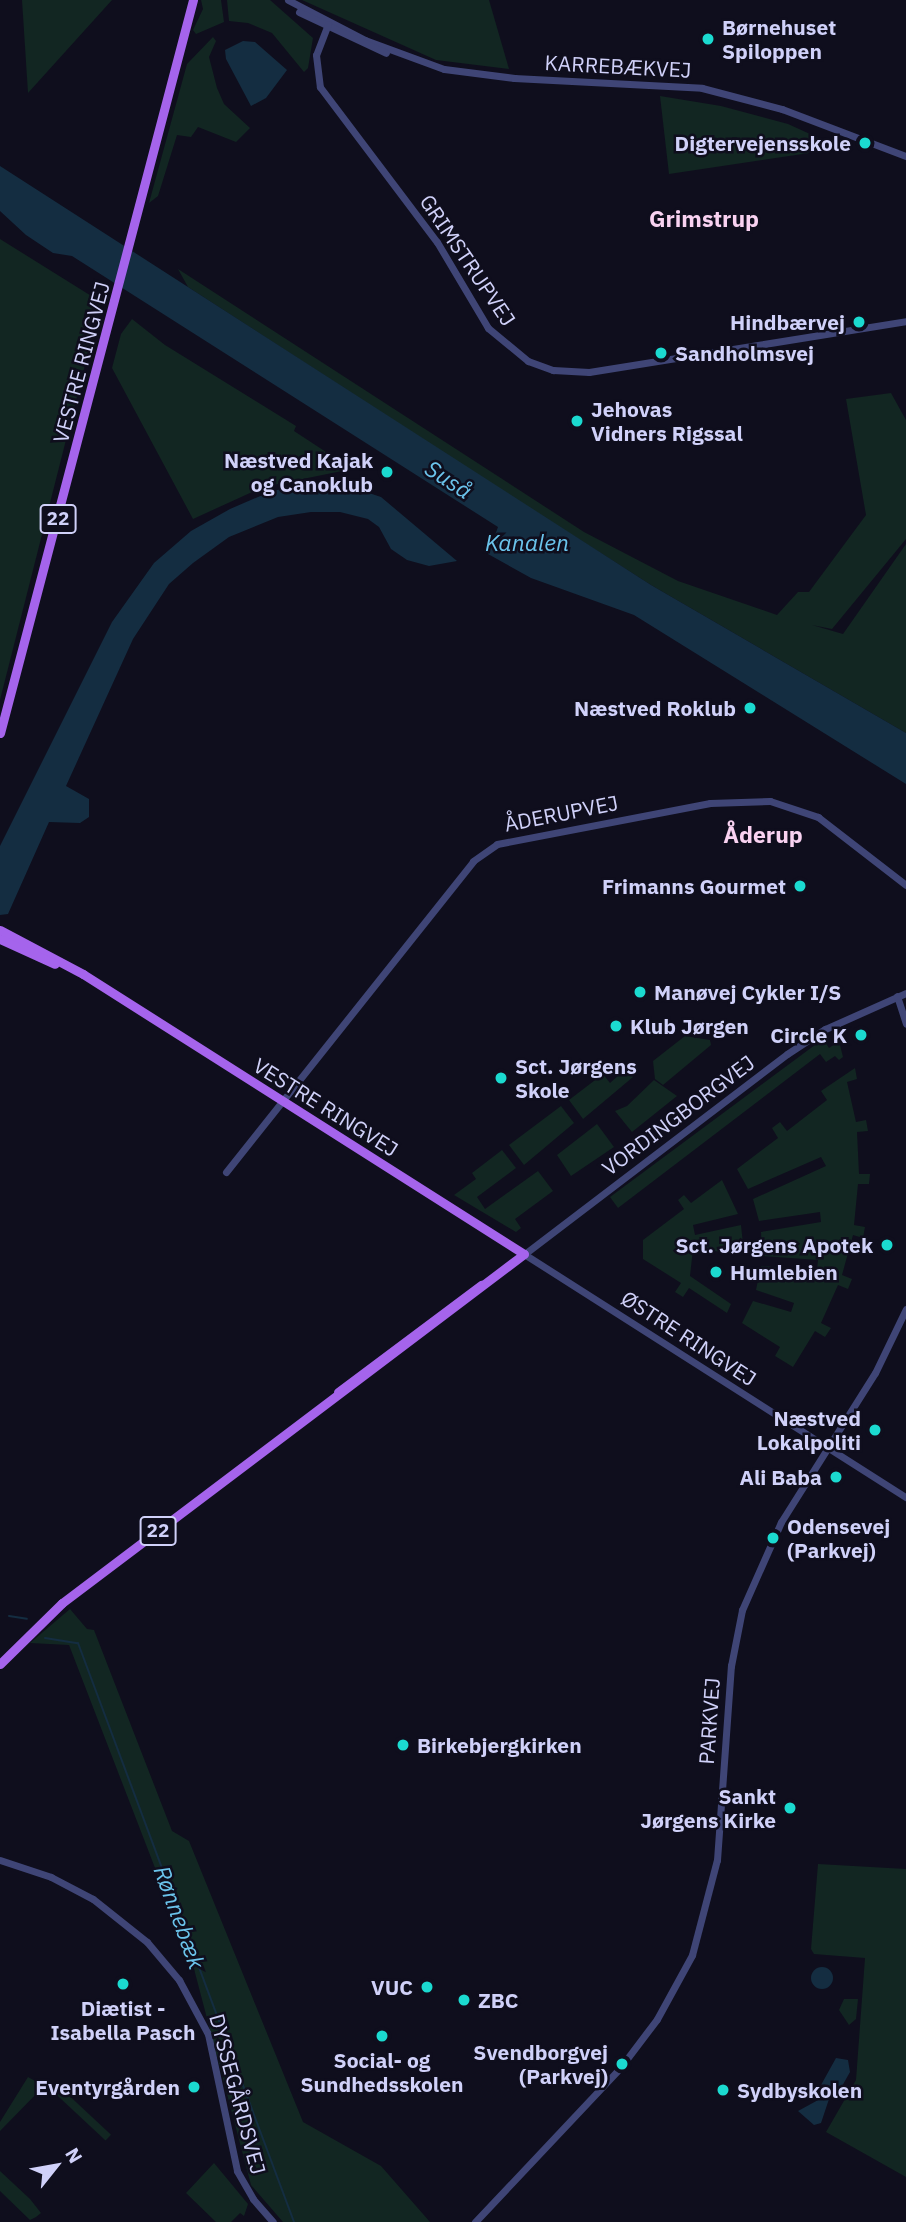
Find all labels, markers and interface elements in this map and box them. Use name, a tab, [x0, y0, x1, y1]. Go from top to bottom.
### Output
place label: Børnehuset Spiloppen	[722, 14, 836, 64]
marker: Børnehuset Spiloppen	[700, 31, 716, 47]
street label: KARREBÆKVEJ	[544, 50, 692, 82]
place label: Digtervejensskole	[675, 130, 851, 156]
marker: Digtervejensskole	[857, 135, 873, 151]
street label: GRIMSTRUPVEJ	[415, 190, 521, 330]
district label: Grimstrup	[649, 204, 759, 232]
street label: VESTRE RINGVEJ	[47, 279, 115, 445]
place label: Hindbærvej	[730, 309, 845, 335]
marker: Hindbærvej	[851, 314, 867, 330]
place label: Sandholmsvej	[675, 340, 814, 366]
marker: Sandholmsvej	[653, 345, 669, 361]
place label: Jehovas Vidners Rigssal	[591, 396, 743, 446]
marker: Jehovas Vidners Rigssal	[569, 413, 585, 429]
place label: Næstved Kajak og Canoklub	[224, 447, 373, 497]
water label: Suså	[420, 454, 478, 504]
marker: Næstved Kajak og Canoklub	[379, 464, 395, 480]
road number: 22	[39, 504, 77, 534]
water label: Kanalen	[485, 528, 569, 556]
place label: Næstved Roklub	[574, 695, 736, 721]
marker: Næstved Roklub	[742, 700, 758, 716]
street label: ÅDERUPVEJ	[502, 790, 620, 836]
district label: Åderup	[723, 820, 803, 848]
place label: Frimanns Gourmet	[602, 873, 786, 899]
marker: Frimanns Gourmet	[792, 878, 808, 894]
place label: Manøvej Cykler I/S	[654, 979, 841, 1005]
marker: Manøvej Cykler I/S	[632, 984, 648, 1000]
place label: Klub Jørgen	[630, 1013, 749, 1039]
marker: Klub Jørgen	[608, 1018, 624, 1034]
place label: Circle K	[770, 1022, 847, 1048]
marker: Circle K	[853, 1027, 869, 1043]
street label: VORDINGBORGVEJ	[597, 1049, 759, 1181]
street label: VESTRE RINGVEJ	[249, 1052, 403, 1162]
place label: Sct. Jørgens Skole	[515, 1053, 637, 1103]
marker: Sct. Jørgens Skole	[493, 1070, 509, 1086]
place label: Sct. Jørgens Apotek	[676, 1232, 873, 1258]
marker: Sct. Jørgens Apotek	[879, 1237, 895, 1253]
place label: Humlebien	[730, 1259, 838, 1285]
marker: Humlebien	[708, 1264, 724, 1280]
street label: ØSTRE RINGVEJ	[617, 1285, 761, 1391]
place label: Næstved Lokalpoliti	[757, 1405, 861, 1455]
marker: Næstved Lokalpoliti	[867, 1422, 883, 1438]
place label: Ali Baba	[740, 1464, 822, 1490]
marker: Ali Baba	[828, 1469, 844, 1485]
place label: Odensevej (Parkvej)	[787, 1513, 890, 1563]
road number: 22	[139, 1516, 177, 1546]
marker: Odensevej (Parkvej)	[765, 1530, 781, 1546]
street label: PARKVEJ	[693, 1677, 725, 1765]
place label: Birkebjergkirken	[417, 1732, 582, 1758]
marker: Birkebjergkirken	[395, 1737, 411, 1753]
place label: Sankt Jørgens Kirke	[640, 1783, 776, 1833]
marker: Sankt Jørgens Kirke	[782, 1800, 798, 1816]
water label: Rønnebæk	[149, 1862, 211, 1972]
place label: VUC	[371, 1974, 413, 2000]
marker: Diætist - Isabella Pasch	[115, 1976, 131, 1992]
marker: VUC	[419, 1979, 435, 1995]
place label: ZBC	[478, 1987, 518, 2013]
marker: ZBC	[456, 1992, 472, 2008]
place label: Diætist - Isabella Pasch	[51, 1995, 195, 2045]
street label: DYSSEGÅRDSVEJ	[204, 2011, 272, 2177]
marker: Social- og Sundhedsskolen	[374, 2028, 390, 2044]
place label: Svendborgvej (Parkvej)	[473, 2039, 608, 2089]
place label: Social- og Sundhedsskolen	[300, 2047, 464, 2097]
marker: Svendborgvej (Parkvej)	[614, 2056, 630, 2072]
place label: Eventyrgården	[35, 2074, 180, 2100]
place label: Sydbyskolen	[737, 2077, 862, 2103]
marker: Eventyrgården	[186, 2079, 202, 2095]
marker: Sydbyskolen	[715, 2082, 731, 2098]
north arrow	[21, 2131, 91, 2201]
text: N	[60, 2143, 88, 2167]

